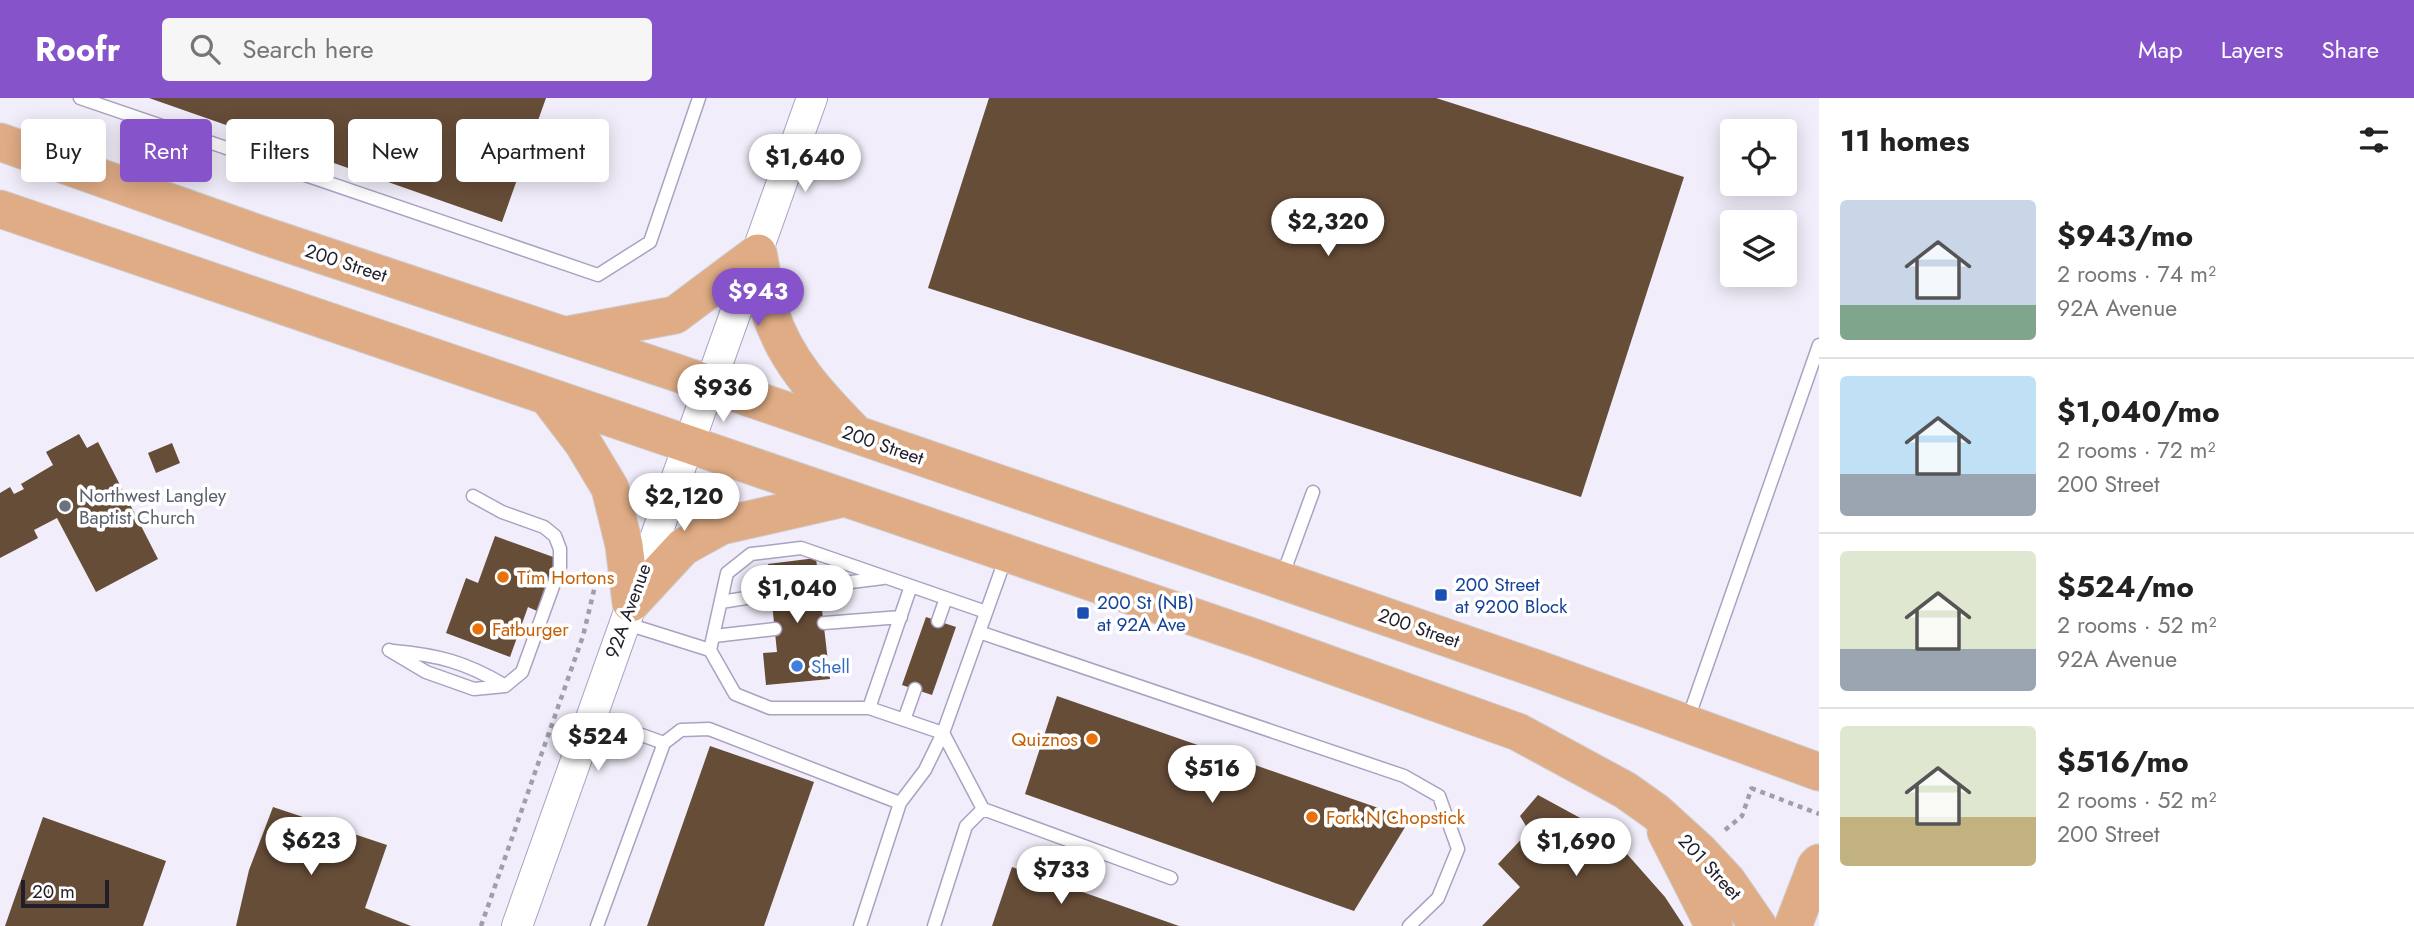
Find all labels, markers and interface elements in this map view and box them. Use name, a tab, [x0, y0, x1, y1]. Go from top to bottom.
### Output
search box	[162, 18, 652, 81]
text: Roofr	[35, 26, 120, 73]
icon: search	[186, 30, 224, 68]
text: Search here	[242, 30, 374, 68]
text: Map	[2138, 32, 2183, 67]
text: Layers	[2221, 32, 2283, 67]
text: Share	[2321, 32, 2379, 67]
chip: Buy	[21, 119, 106, 182]
chip: Rent	[120, 119, 212, 182]
chip: Filters	[226, 119, 334, 182]
chip: New	[348, 119, 442, 182]
chip: Apartment	[456, 119, 609, 182]
map controls	[1720, 119, 1797, 287]
button: locate	[1720, 119, 1797, 196]
text: 11 homes	[1840, 119, 1970, 162]
icon: filters	[2355, 121, 2393, 159]
pin: $1,640	[748, 134, 862, 194]
text: $1,640	[765, 140, 845, 174]
pin: $2,320	[1271, 198, 1385, 258]
text: $2,320	[1287, 204, 1369, 238]
button: layers	[1720, 210, 1797, 287]
text: $943/mo	[2057, 214, 2193, 257]
icon: home	[1896, 228, 1980, 312]
street label: 200 Street	[302, 237, 391, 289]
text: 2 rooms · 74 m²	[2057, 257, 2216, 291]
pin: $943	[717, 268, 799, 328]
text: $943	[728, 274, 788, 308]
text: 92A Avenue	[2057, 291, 2177, 325]
pin: $936	[682, 364, 764, 424]
text: $936	[693, 370, 753, 404]
text: $1,040/mo	[2057, 390, 2220, 433]
icon: home	[1896, 404, 1980, 488]
street label: 200 Street	[839, 418, 928, 472]
text: 2 rooms · 72 m²	[2057, 433, 2216, 467]
text: 200 Street	[2057, 467, 2159, 501]
pin: $2,120	[627, 474, 741, 533]
text: $2,120	[645, 479, 723, 513]
place label: Northwest Langley Baptist Church	[79, 482, 227, 531]
marker: Northwest Langley Baptist Church	[57, 498, 73, 514]
street label: 92A Avenue	[598, 560, 658, 662]
place label: Tim Hortons	[517, 564, 615, 591]
text: $524/mo	[2057, 565, 2194, 608]
pin: $1,040	[740, 566, 854, 625]
marker: Tim Hortons	[495, 569, 511, 585]
text: $1,040	[757, 571, 837, 605]
place label: 200 Street at 9200 Block	[1455, 571, 1568, 620]
icon: home	[1896, 579, 1980, 663]
marker: 200 Street at 9200 Block	[1433, 587, 1449, 603]
place label: 200 St (NB) at 92A Ave	[1097, 589, 1194, 638]
street label: 200 Street	[1375, 601, 1464, 655]
marker: 200 St (NB) at 92A Ave	[1075, 605, 1091, 621]
text: 2 rooms · 52 m²	[2057, 608, 2216, 642]
place label: Fatburger	[492, 616, 569, 643]
marker: Fatburger	[470, 621, 486, 637]
text: 92A Avenue	[2057, 642, 2177, 676]
place label: Shell	[811, 653, 850, 680]
marker: Shell	[789, 658, 805, 674]
pin: $524	[557, 714, 639, 773]
text: $524	[568, 719, 628, 753]
place label: Quiznos	[1011, 726, 1078, 753]
marker: Quiznos	[1084, 731, 1100, 747]
text: $516/mo	[2057, 740, 2189, 783]
pin: $516	[1171, 746, 1253, 805]
text: $516	[1184, 751, 1240, 785]
icon: home	[1896, 754, 1980, 838]
text: 2 rooms · 52 m²	[2057, 783, 2216, 817]
place label: Fork N Chopstick	[1326, 804, 1466, 831]
marker: Fork N Chopstick	[1304, 809, 1320, 825]
text: 200 Street	[2057, 817, 2159, 851]
pin: $623	[270, 818, 352, 877]
pin: $1,690	[1519, 818, 1633, 878]
text: $623	[281, 823, 341, 857]
text: $1,690	[1536, 824, 1616, 858]
street label: 201 Street	[1672, 828, 1748, 906]
pin: $733	[1020, 846, 1102, 906]
text: $733	[1033, 852, 1089, 886]
scale bar	[21, 877, 108, 909]
text: 20 m	[32, 878, 75, 905]

